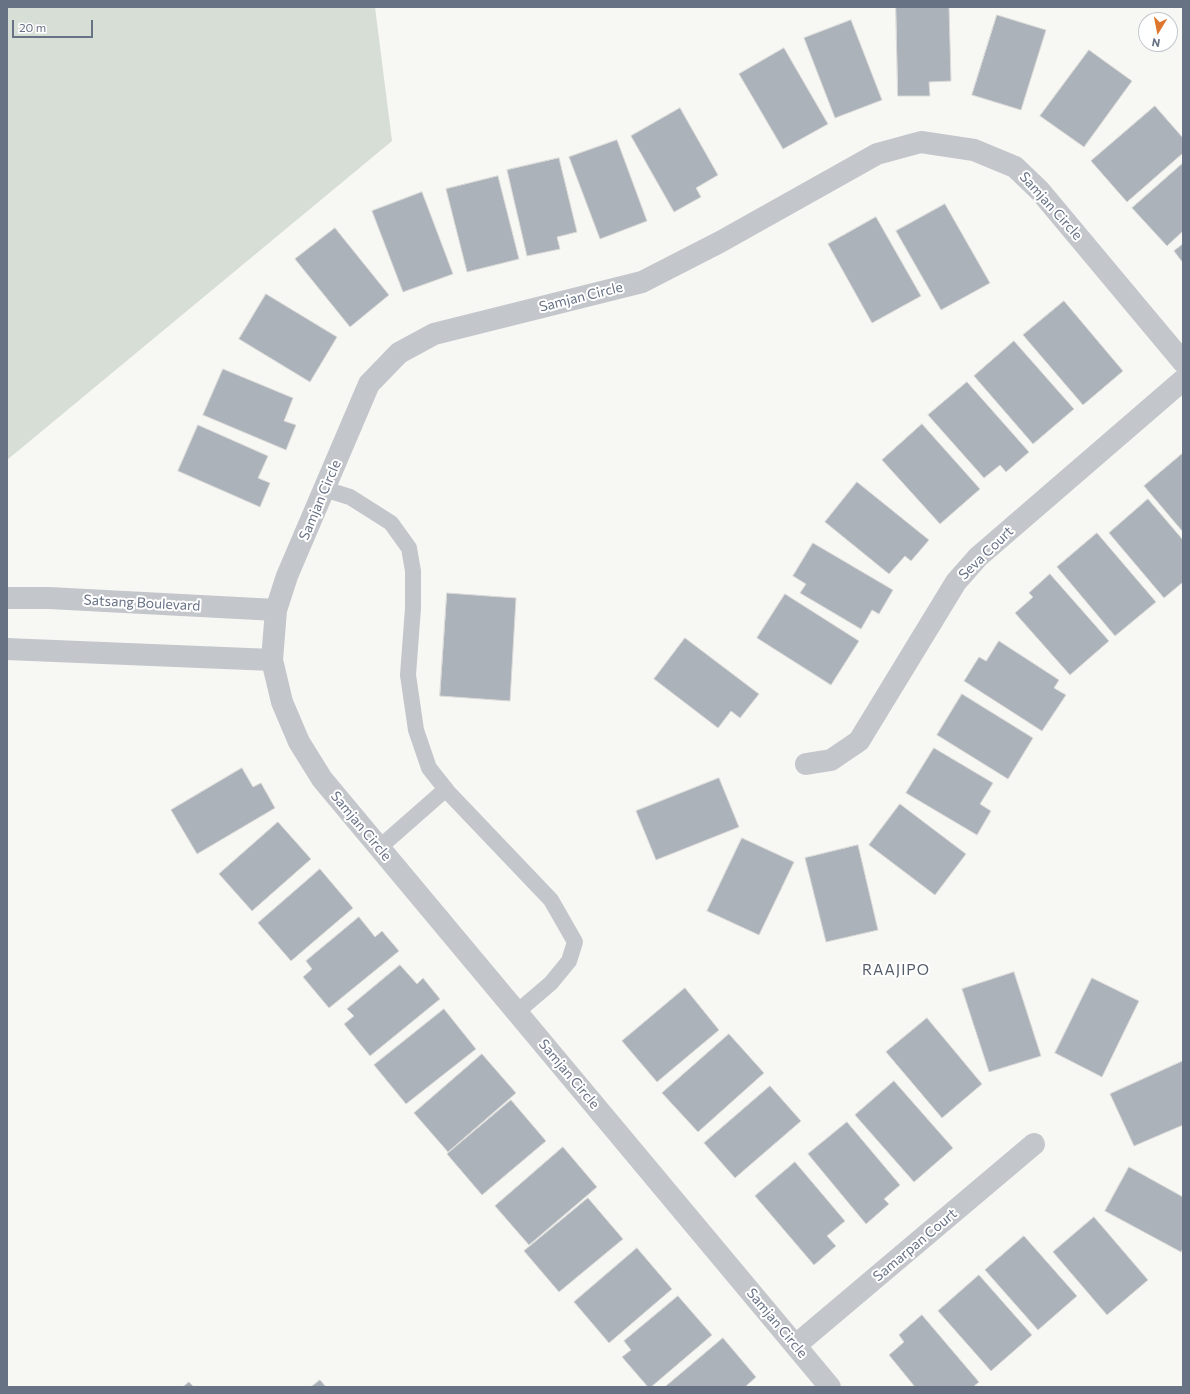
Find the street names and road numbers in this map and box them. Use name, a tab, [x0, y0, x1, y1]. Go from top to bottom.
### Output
street label: Samjan Circle	[1016, 169, 1086, 243]
street label: Samjan Circle	[537, 278, 625, 316]
street label: Samjan Circle	[296, 457, 344, 543]
street label: Seva Court	[955, 523, 1017, 583]
street label: Satsang Boulevard	[83, 592, 201, 614]
street label: Samjan Circle	[327, 788, 395, 864]
street label: Samjan Circle	[535, 1036, 603, 1112]
street label: Samarpan Court	[870, 1205, 960, 1285]
street label: Samjan Circle	[743, 1285, 811, 1361]

